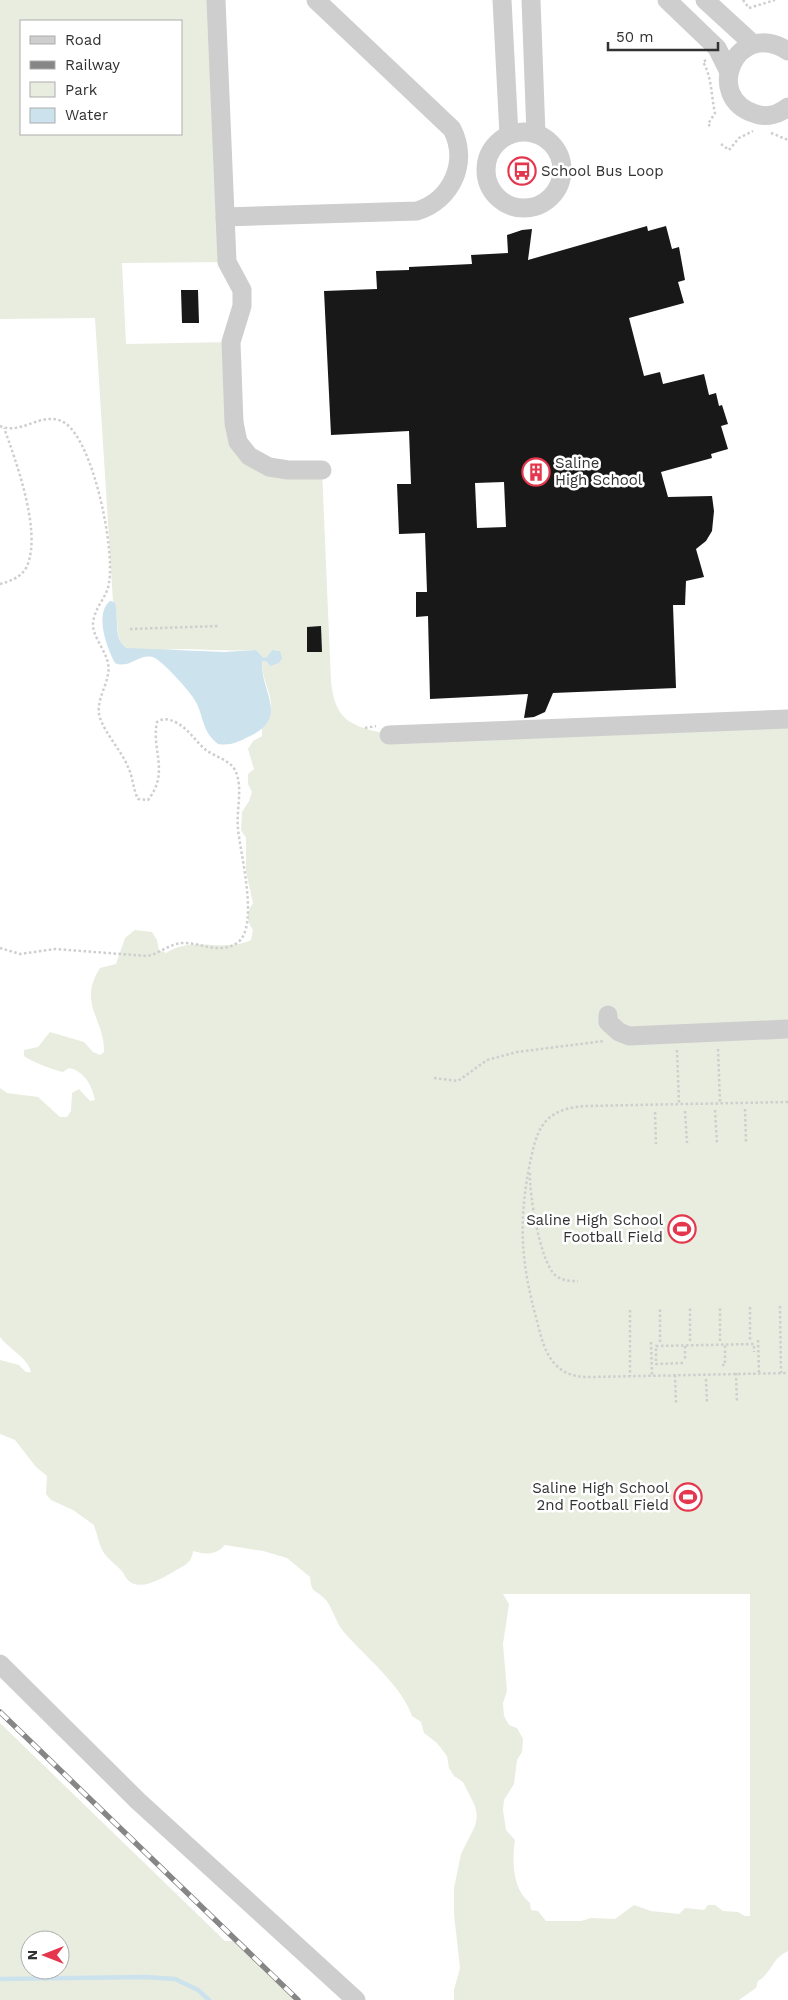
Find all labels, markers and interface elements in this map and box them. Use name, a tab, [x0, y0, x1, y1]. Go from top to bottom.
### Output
legend	[20, 20, 182, 135]
scale bar	[608, 20, 718, 52]
text: 50 m	[616, 28, 653, 46]
text: Road	[65, 31, 102, 49]
text: Railway	[65, 56, 120, 74]
text: Park	[65, 81, 98, 99]
text: Water	[65, 106, 108, 124]
bus stop icon: School Bus Loop	[507, 156, 537, 186]
place label: School Bus Loop	[541, 162, 664, 180]
place label: Saline High School	[555, 454, 643, 489]
building icon: Saline High School	[521, 457, 551, 487]
place label: Saline High School Football Field	[526, 1211, 663, 1246]
sports icon: Saline High School Football Field	[667, 1214, 697, 1244]
place label: Saline High School 2nd Football Field	[532, 1479, 669, 1514]
sports icon: Saline High School 2nd Football Field	[673, 1482, 703, 1512]
north arrow	[20, 1930, 70, 1980]
text: N	[24, 1950, 40, 1960]

